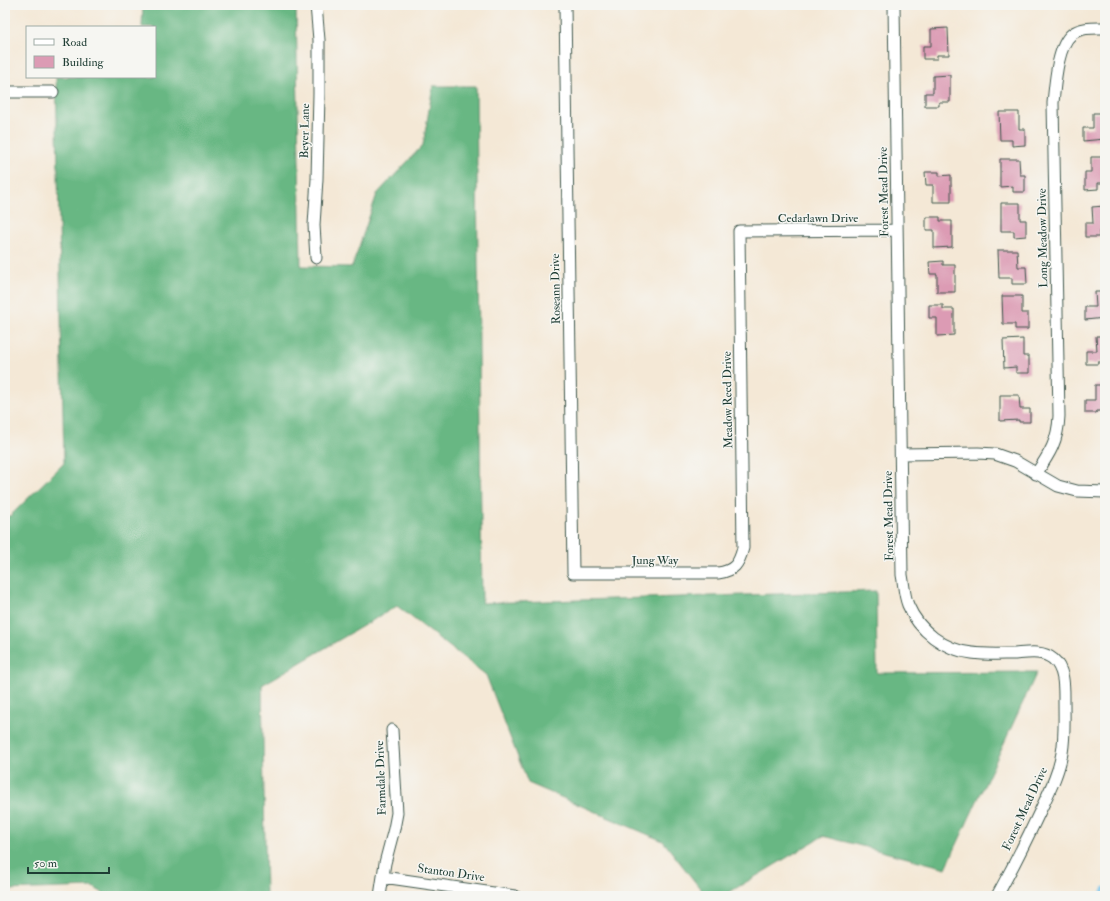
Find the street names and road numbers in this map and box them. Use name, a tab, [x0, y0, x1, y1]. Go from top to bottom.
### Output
street label: Beyer Lane	[297, 103, 313, 159]
street label: Forest Mead Drive	[876, 147, 892, 237]
street label: Long Meadow Drive	[1035, 188, 1051, 288]
street label: Cedarlawn Drive	[778, 211, 858, 226]
street label: Roseann Drive	[548, 254, 564, 324]
street label: Meadow Reed Drive	[720, 351, 736, 449]
street label: Forest Mead Drive	[881, 471, 897, 561]
street label: Jung Way	[631, 553, 679, 568]
street label: Farmdale Drive	[372, 740, 390, 816]
street label: Forest Mead Drive	[999, 765, 1051, 853]
street label: Stanton Drive	[417, 861, 485, 885]

